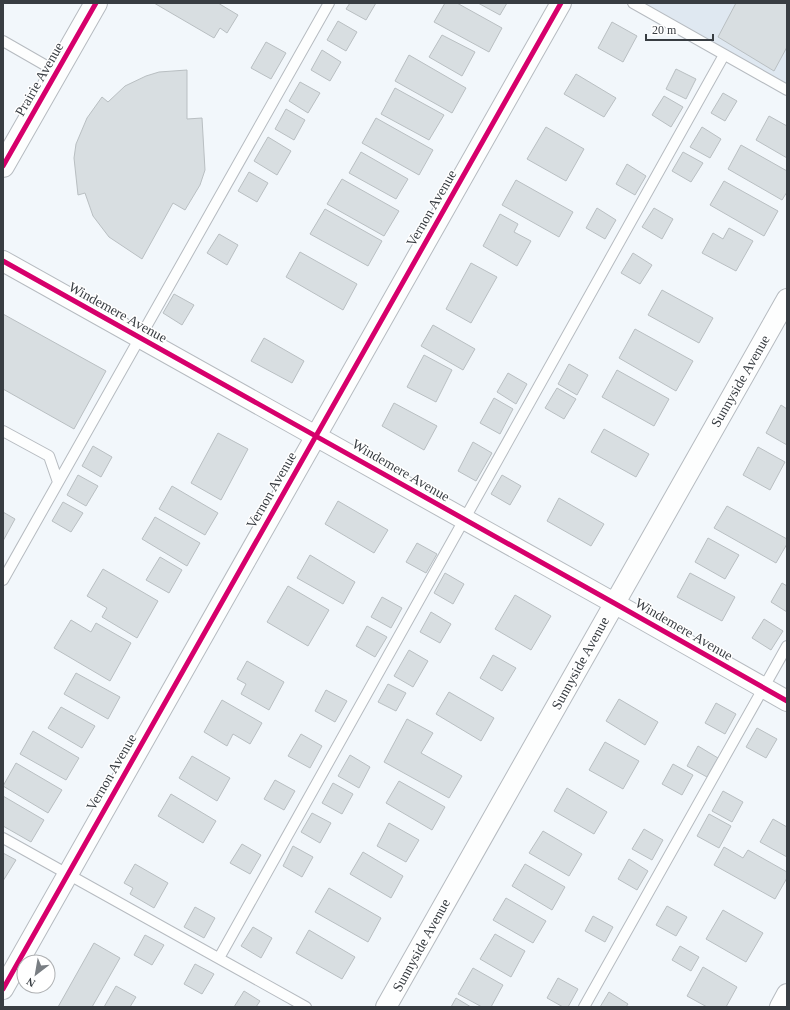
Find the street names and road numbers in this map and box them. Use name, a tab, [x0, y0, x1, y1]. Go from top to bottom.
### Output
street label: Prairie Avenue	[12, 40, 67, 119]
street label: Vernon Avenue	[404, 167, 459, 249]
street label: Windemere Avenue	[66, 279, 169, 346]
street label: Sunnyside Avenue	[708, 333, 773, 430]
street label: Windemere Avenue	[349, 436, 452, 504]
street label: Vernon Avenue	[244, 449, 299, 531]
street label: Windemere Avenue	[632, 595, 735, 663]
street label: Sunnyside Avenue	[549, 614, 612, 712]
street label: Vernon Avenue	[84, 731, 139, 813]
street label: Sunnyside Avenue	[390, 896, 453, 994]

